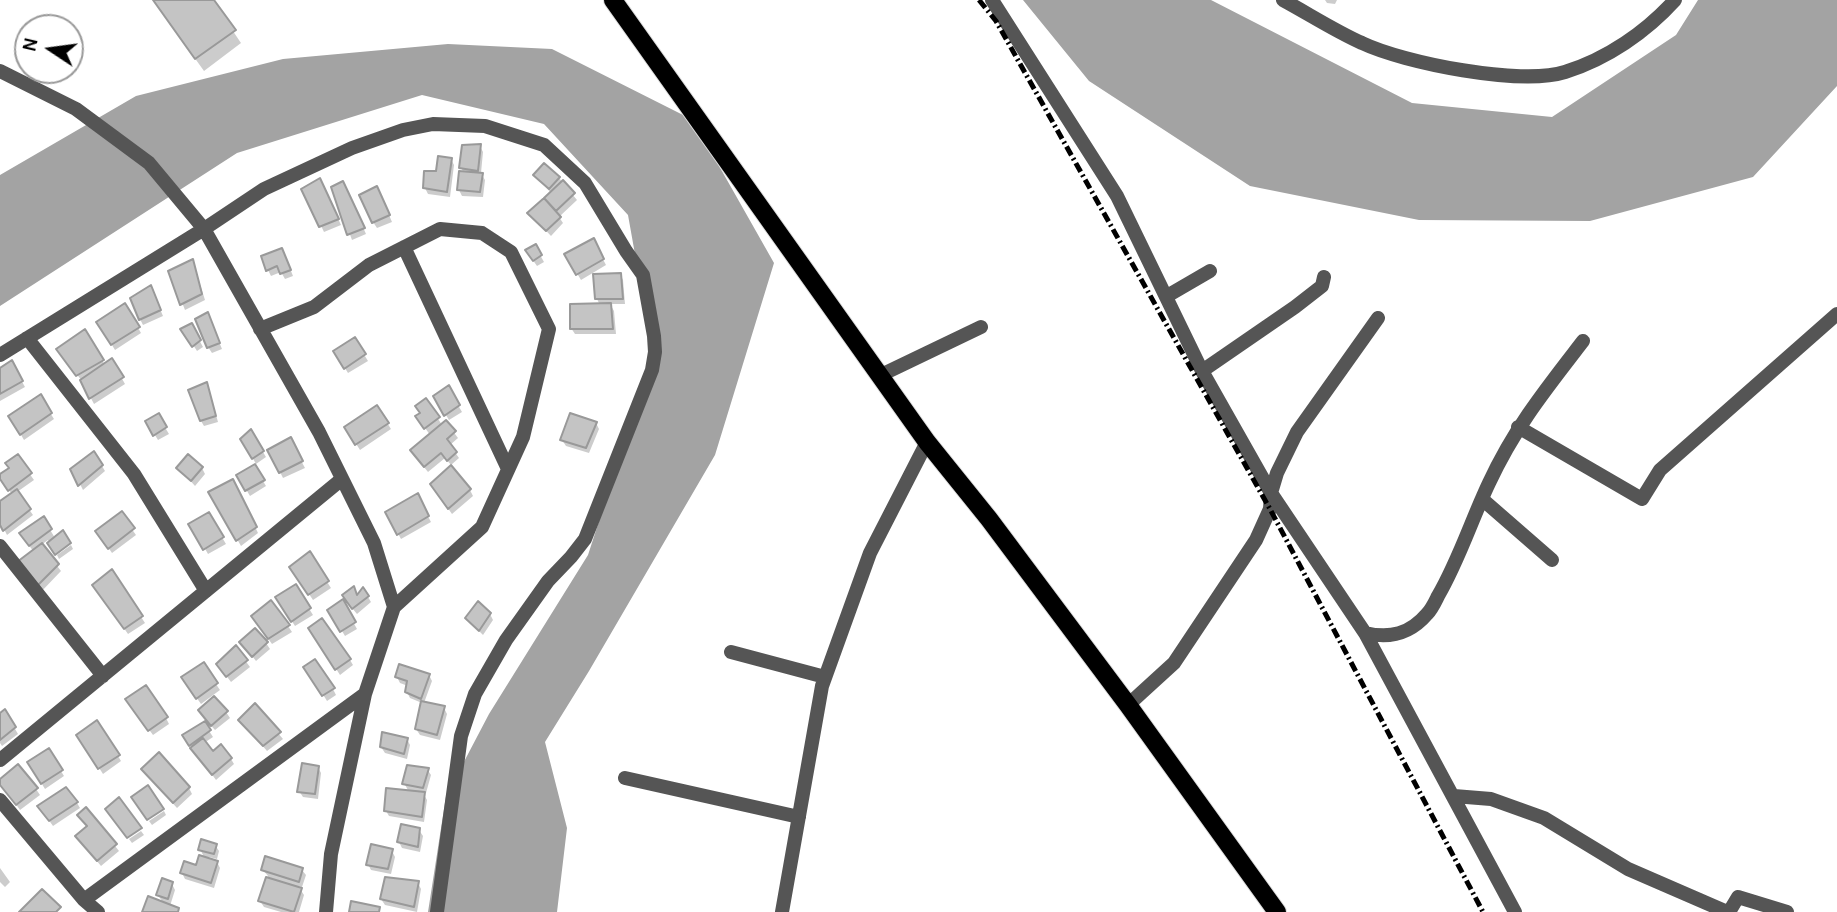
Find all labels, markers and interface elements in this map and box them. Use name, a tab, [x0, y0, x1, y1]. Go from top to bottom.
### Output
north arrow	[14, 14, 84, 84]
text: N	[18, 36, 43, 54]

